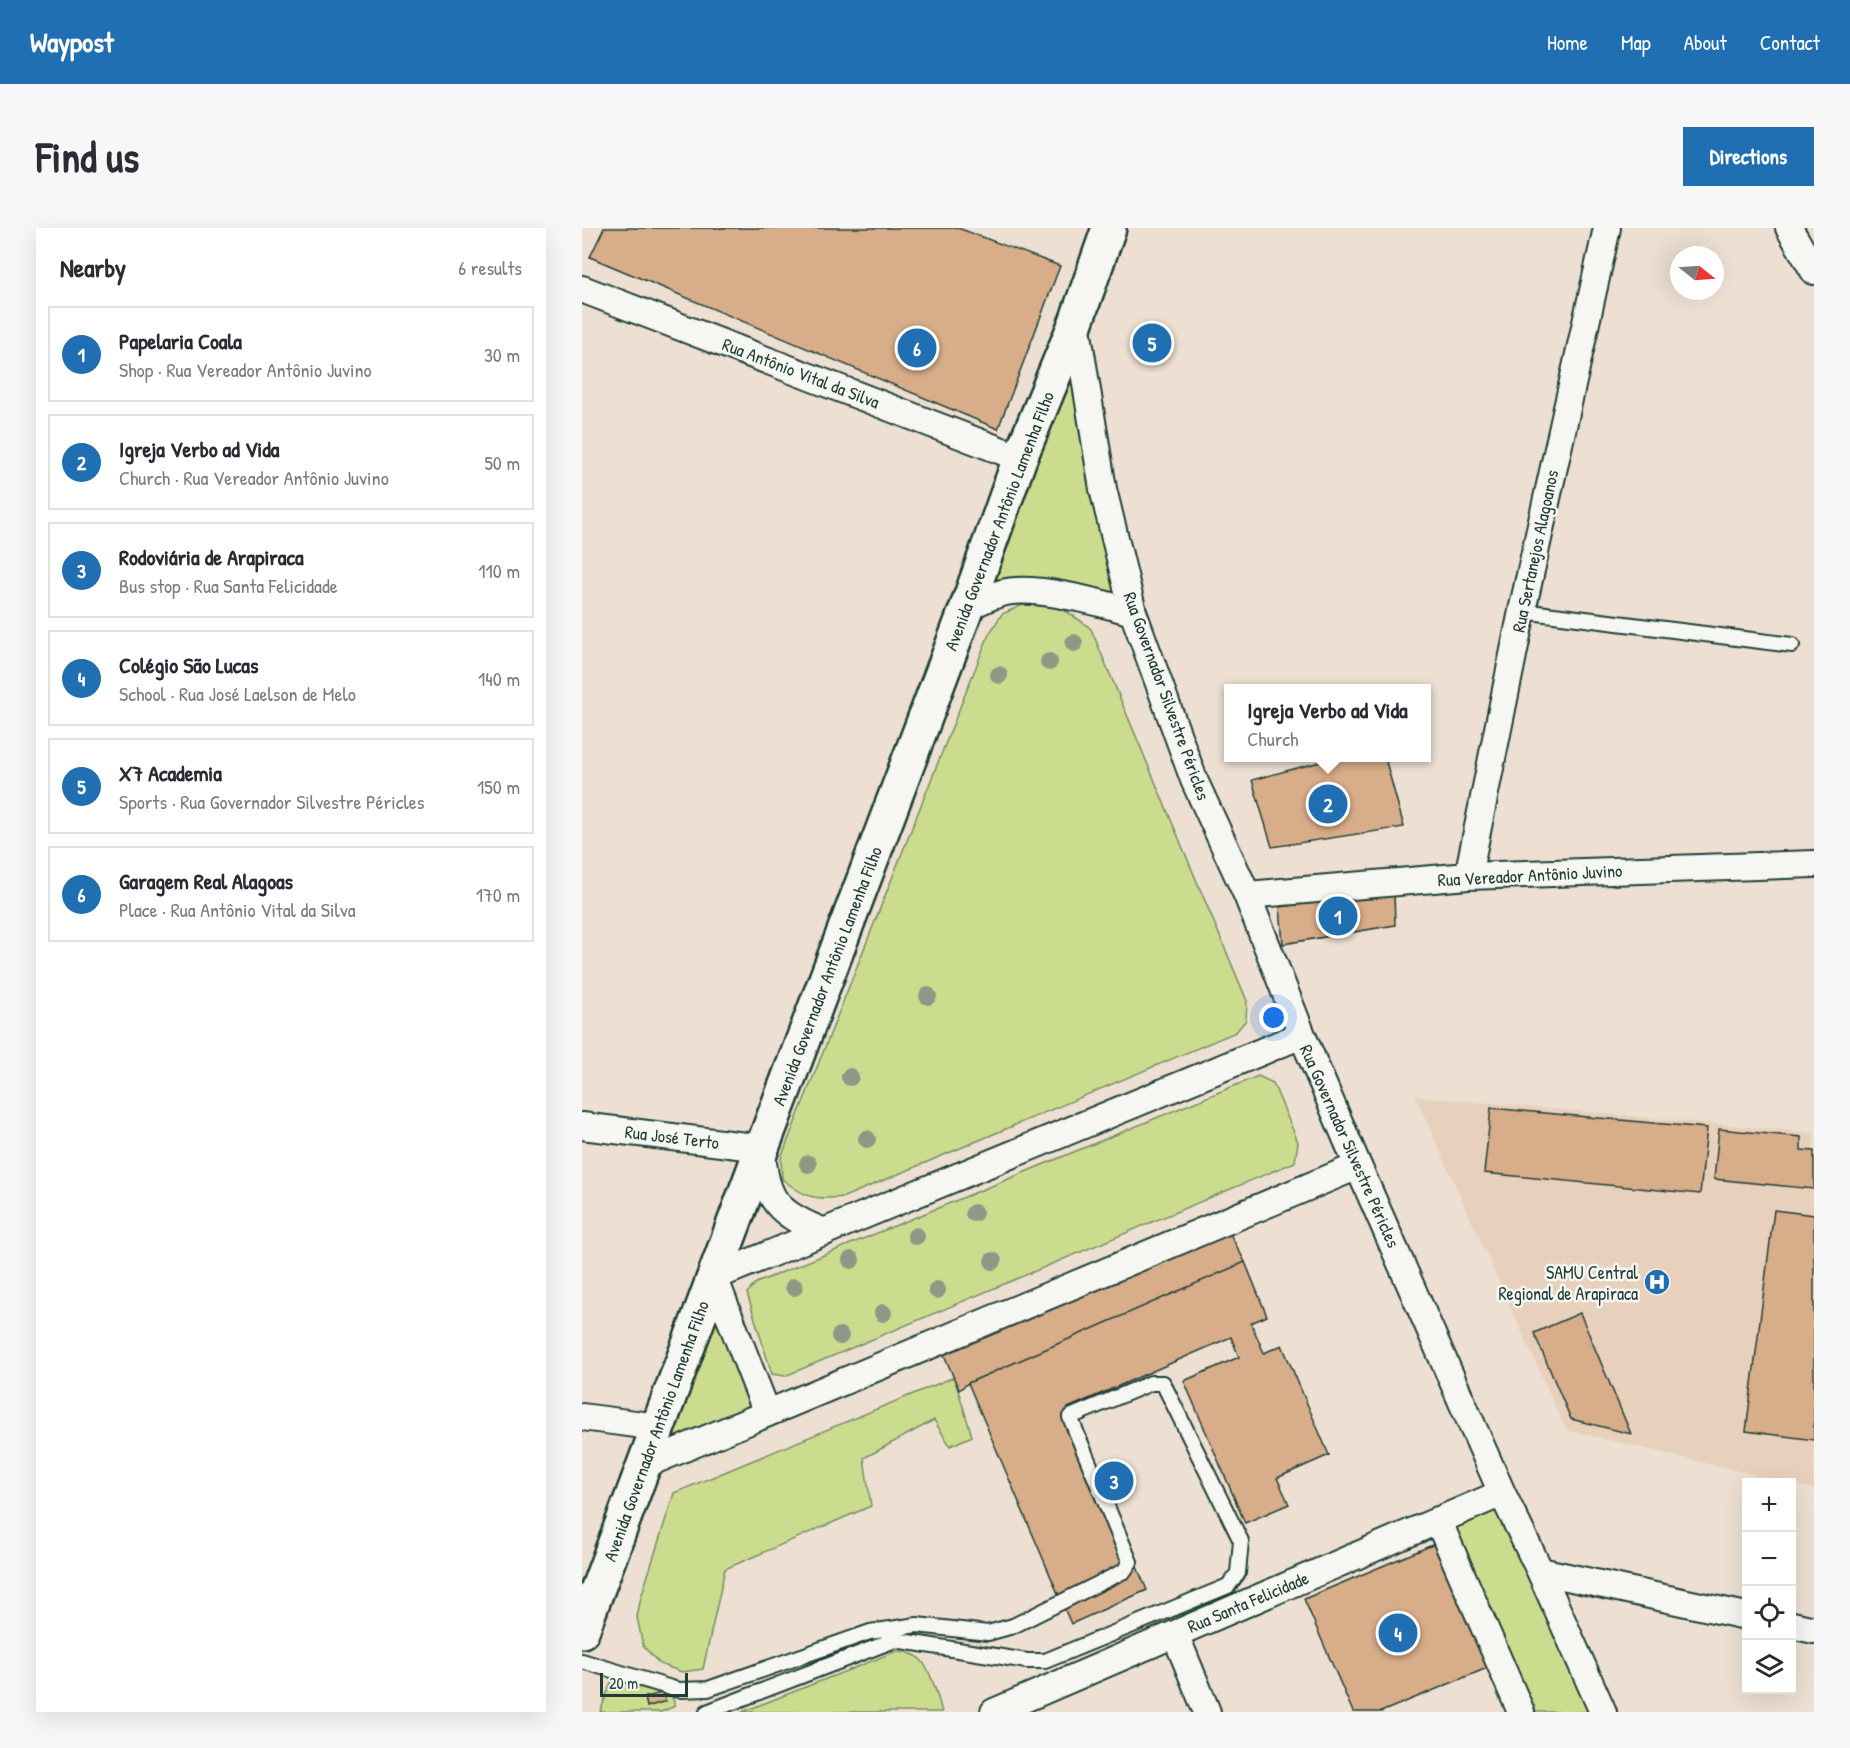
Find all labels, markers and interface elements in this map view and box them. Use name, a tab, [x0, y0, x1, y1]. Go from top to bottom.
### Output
text: Waypost	[30, 23, 114, 61]
text: Home	[1547, 28, 1588, 57]
text: Map	[1621, 28, 1651, 57]
text: About	[1684, 28, 1727, 57]
text: Contact	[1760, 28, 1820, 57]
button: Directions	[1683, 127, 1814, 186]
text: Find us	[36, 128, 139, 185]
north arrow	[1670, 246, 1724, 300]
text: Nearby	[60, 250, 126, 285]
text: 6 results	[458, 254, 522, 281]
pin: 5	[1132, 320, 1172, 366]
text: Papelaria Coala	[119, 326, 242, 356]
pin: 6	[898, 326, 936, 370]
street label: Rua Antônio Vital da Silva	[719, 332, 883, 414]
text: 1	[78, 341, 85, 368]
text: 30 m	[484, 341, 520, 368]
text: Shop · Rua Vereador Antônio Juvino	[119, 356, 372, 383]
street label: Avenida Governador Antônio Lamenha Filho	[938, 388, 1060, 654]
text: Igreja Verbo ad Vida	[119, 434, 279, 464]
text: 2	[77, 449, 86, 476]
text: 50 m	[484, 449, 520, 476]
text: Church · Rua Vereador Antônio Juvino	[119, 464, 389, 491]
street label: Rua Sertanejos Alagoanos	[1506, 467, 1564, 634]
text: Rodoviária de Arapiraca	[119, 542, 304, 572]
text: 3	[77, 557, 86, 584]
text: 110 m	[478, 557, 520, 584]
text: Bus stop · Rua Santa Felicidade	[119, 572, 338, 599]
street label: Rua Governador Silvestre Péricles	[1118, 588, 1216, 804]
text: Colégio São Lucas	[119, 650, 258, 680]
text: 4	[78, 665, 85, 692]
text: 140 m	[478, 665, 520, 692]
text: School · Rua José Laelson de Melo	[119, 680, 356, 707]
popup	[1224, 684, 1431, 762]
text: Igreja Verbo ad Vida	[1247, 695, 1408, 725]
text: Church	[1247, 725, 1299, 752]
text: X7 Academia	[119, 758, 222, 788]
text: 5	[77, 773, 86, 800]
text: 150 m	[477, 773, 520, 800]
pin: 2	[1308, 782, 1348, 826]
text: Sports · Rua Governador Silvestre Péricles	[119, 788, 424, 815]
street label: Avenida Governador Antônio Lamenha Filho	[766, 843, 888, 1109]
street label: Rua Vereador Antônio Juvino	[1437, 858, 1623, 892]
text: Garagem Real Alagoas	[119, 866, 293, 896]
text: 6	[78, 881, 85, 908]
text: 170 m	[476, 881, 520, 908]
pin: 1	[1318, 894, 1358, 938]
text: Place · Rua Antônio Vital da Silva	[119, 896, 356, 923]
your location	[1259, 1003, 1288, 1032]
street label: Rua Governador Silvestre Péricles	[1294, 1041, 1406, 1252]
street label: Rua José Terto	[623, 1119, 721, 1155]
place label: SAMU Central Regional de Arapiraca	[1498, 1260, 1638, 1306]
hospital icon: SAMU Central Regional de Arapiraca	[1642, 1267, 1672, 1297]
street label: Avenida Governador Antônio Lamenha Filho	[597, 1297, 715, 1565]
pin: 3	[1094, 1458, 1134, 1504]
map controls	[1742, 1478, 1796, 1694]
button: +	[1742, 1478, 1796, 1532]
button: −	[1742, 1532, 1796, 1586]
street label: Rua Santa Felicidade	[1184, 1565, 1312, 1639]
button: locate	[1742, 1586, 1796, 1640]
pin: 4	[1378, 1610, 1418, 1656]
button: layers	[1742, 1640, 1796, 1694]
scale bar	[600, 1670, 688, 1698]
text: 20 m	[609, 1672, 638, 1694]

